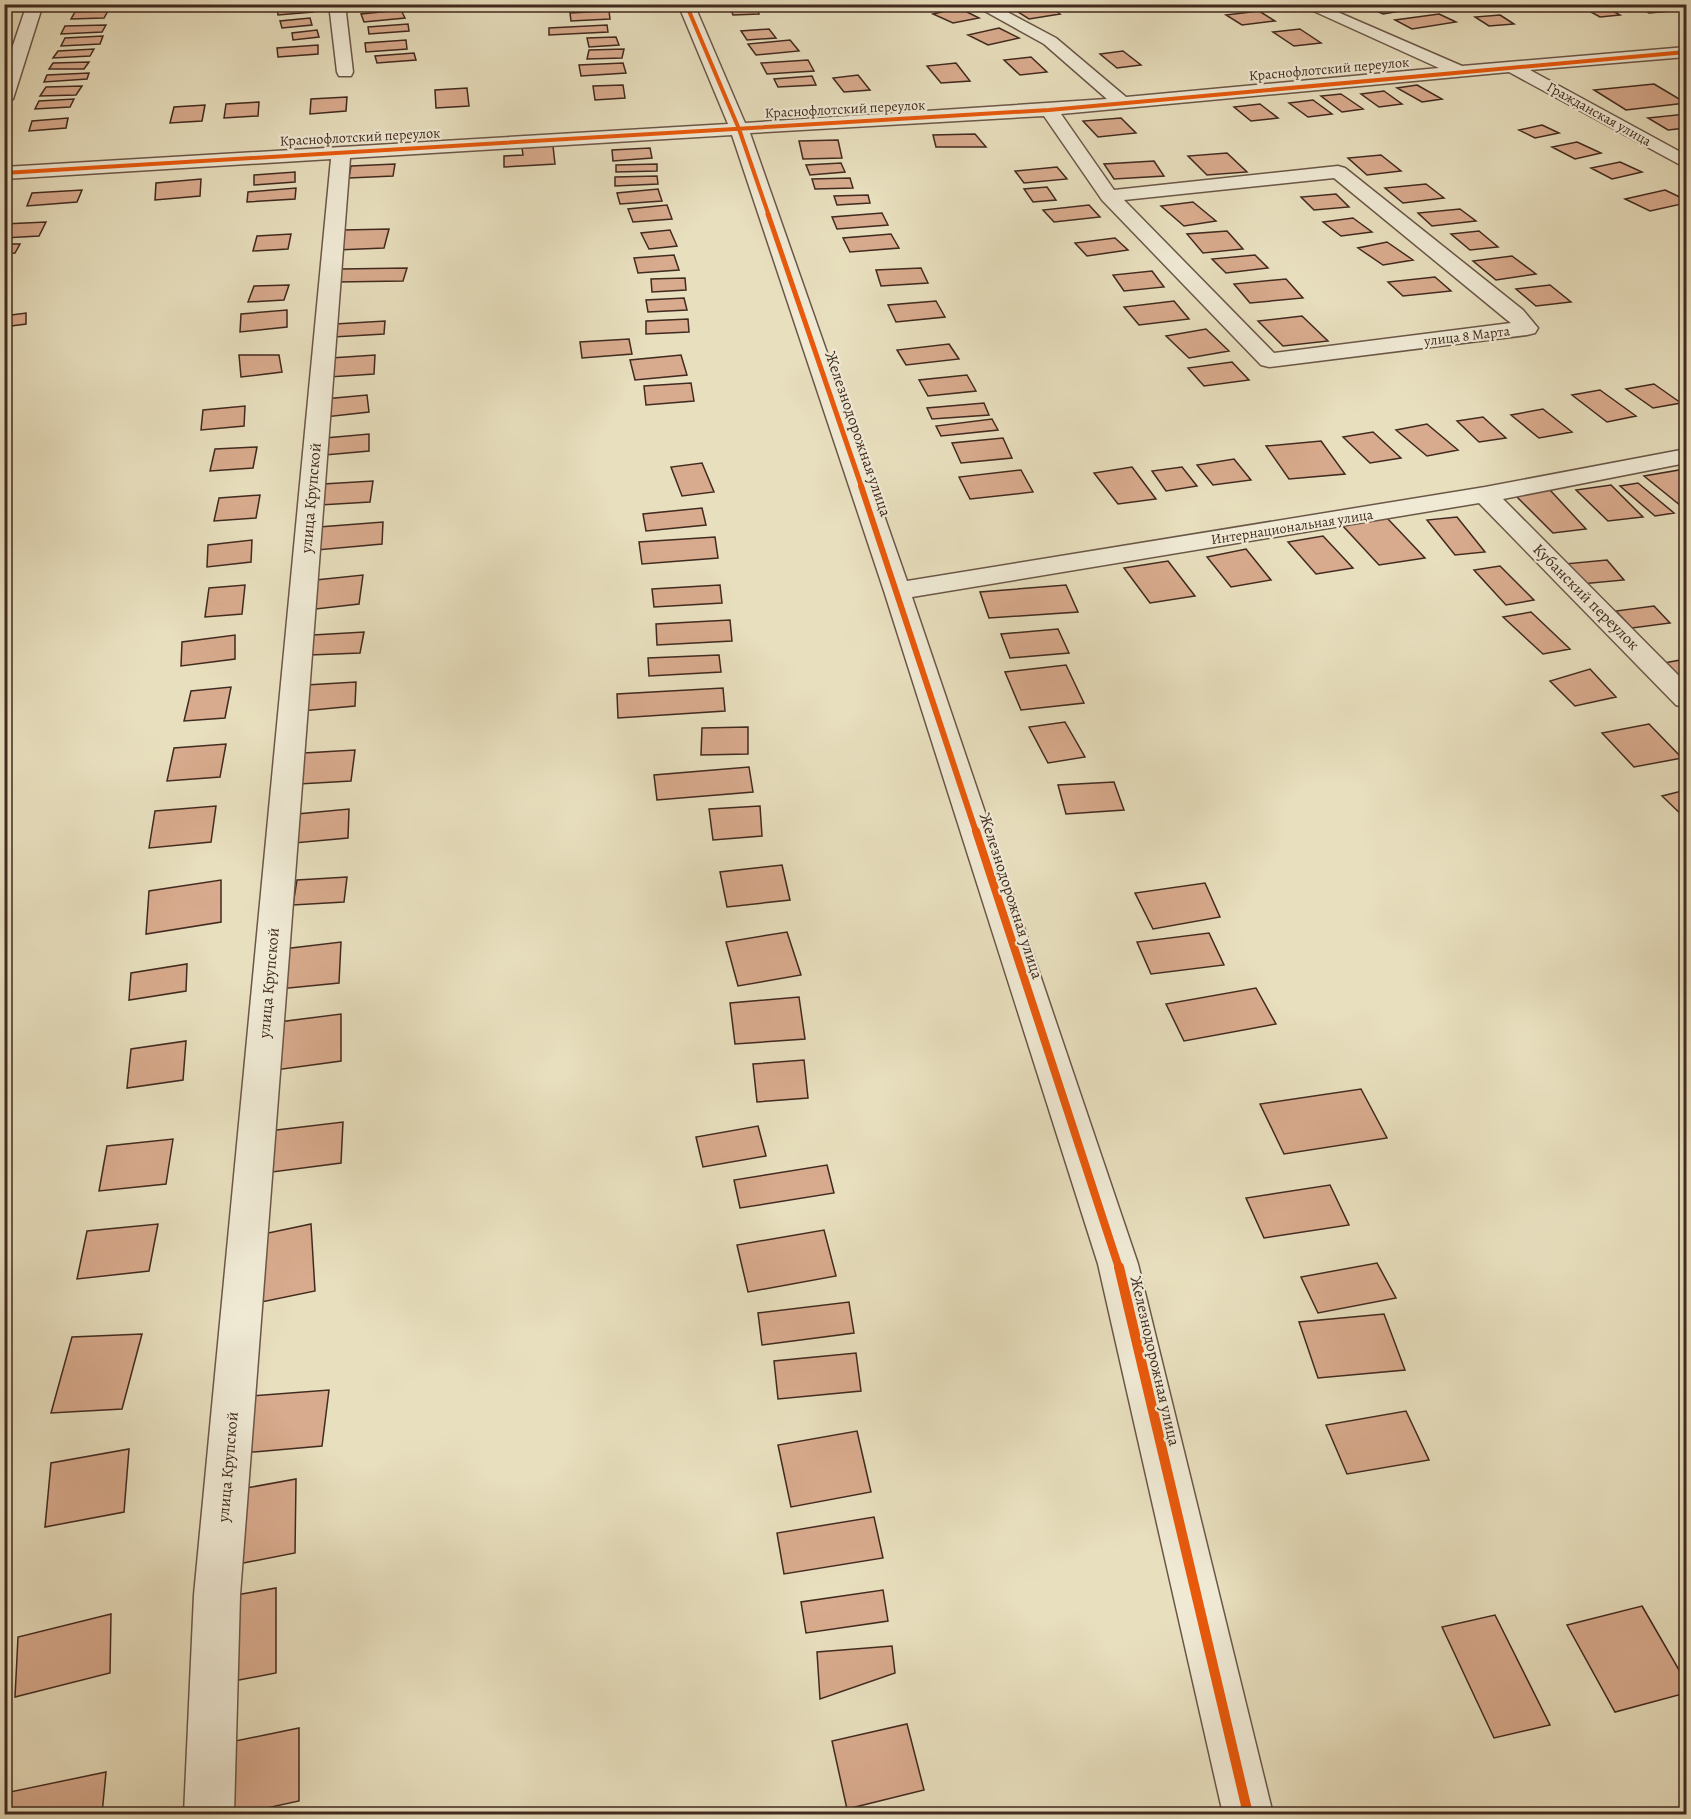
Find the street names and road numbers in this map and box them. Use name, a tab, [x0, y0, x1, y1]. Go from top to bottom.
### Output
street label: Краснофлотский переулок	[1248, 53, 1410, 85]
street label: Гражданская улица	[1543, 77, 1655, 151]
street label: Краснофлотский переулок	[764, 95, 926, 123]
street label: Краснофлотский переулок	[279, 123, 441, 151]
street label: улица 8 Марта	[1422, 321, 1512, 351]
street label: Железнодорожная улица	[819, 348, 897, 520]
street label: улица Крупской	[295, 442, 327, 555]
street label: Интернациональная улица	[1210, 505, 1375, 549]
street label: Кубанский переулок	[1528, 539, 1644, 655]
street label: Железнодорожная улица	[974, 810, 1048, 983]
street label: улица Крупской	[253, 927, 285, 1040]
street label: Железнодорожная улица	[1125, 1274, 1185, 1449]
street label: улица Крупской	[212, 1411, 244, 1524]

